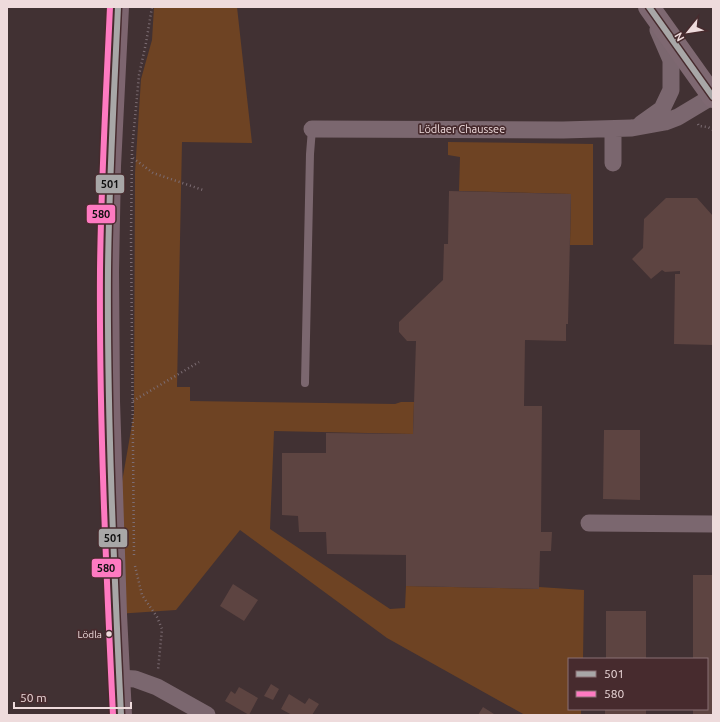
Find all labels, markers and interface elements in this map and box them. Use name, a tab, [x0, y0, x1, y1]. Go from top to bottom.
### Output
north arrow	[668, 12, 708, 52]
text: N	[672, 30, 687, 44]
street label: Lödlaer Chaussee	[419, 123, 505, 135]
line badge: 501	[95, 174, 125, 194]
text: 501	[101, 178, 119, 190]
line badge: 580	[86, 204, 116, 224]
text: 580	[92, 208, 110, 220]
line badge: 501	[98, 528, 128, 548]
text: 501	[104, 532, 122, 544]
line badge: 580	[91, 558, 122, 578]
text: 580	[97, 562, 115, 574]
place label: Lödla	[77, 629, 102, 640]
marker: Lödla	[104, 629, 114, 639]
legend	[568, 658, 708, 710]
text: 501	[604, 667, 624, 680]
scale bar	[14, 684, 131, 710]
text: 580	[604, 687, 625, 700]
text: 50 m	[20, 691, 47, 704]

